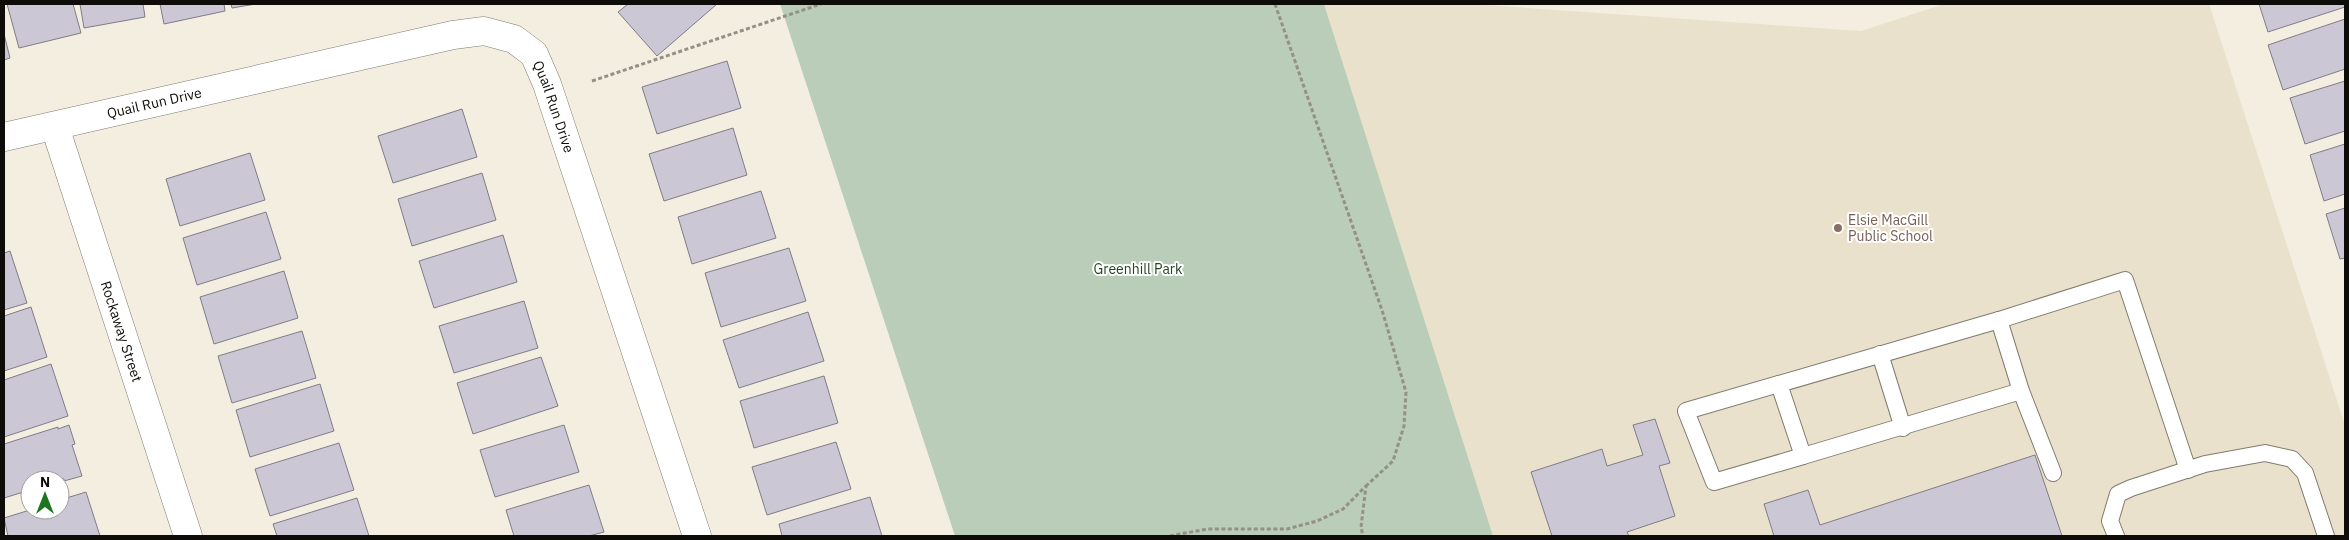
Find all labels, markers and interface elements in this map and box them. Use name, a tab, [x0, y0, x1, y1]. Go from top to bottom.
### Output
street label: Quail Run Drive	[529, 58, 578, 155]
street label: Quail Run Drive	[105, 83, 204, 122]
place label: Elsie MacGill Public School	[1848, 211, 1933, 245]
marker: Elsie MacGill Public School	[1832, 222, 1844, 234]
park label: Greenhill Park	[1094, 260, 1183, 278]
street label: Rockaway Street	[97, 279, 146, 384]
north arrow	[20, 470, 70, 520]
text: N	[40, 473, 50, 491]

